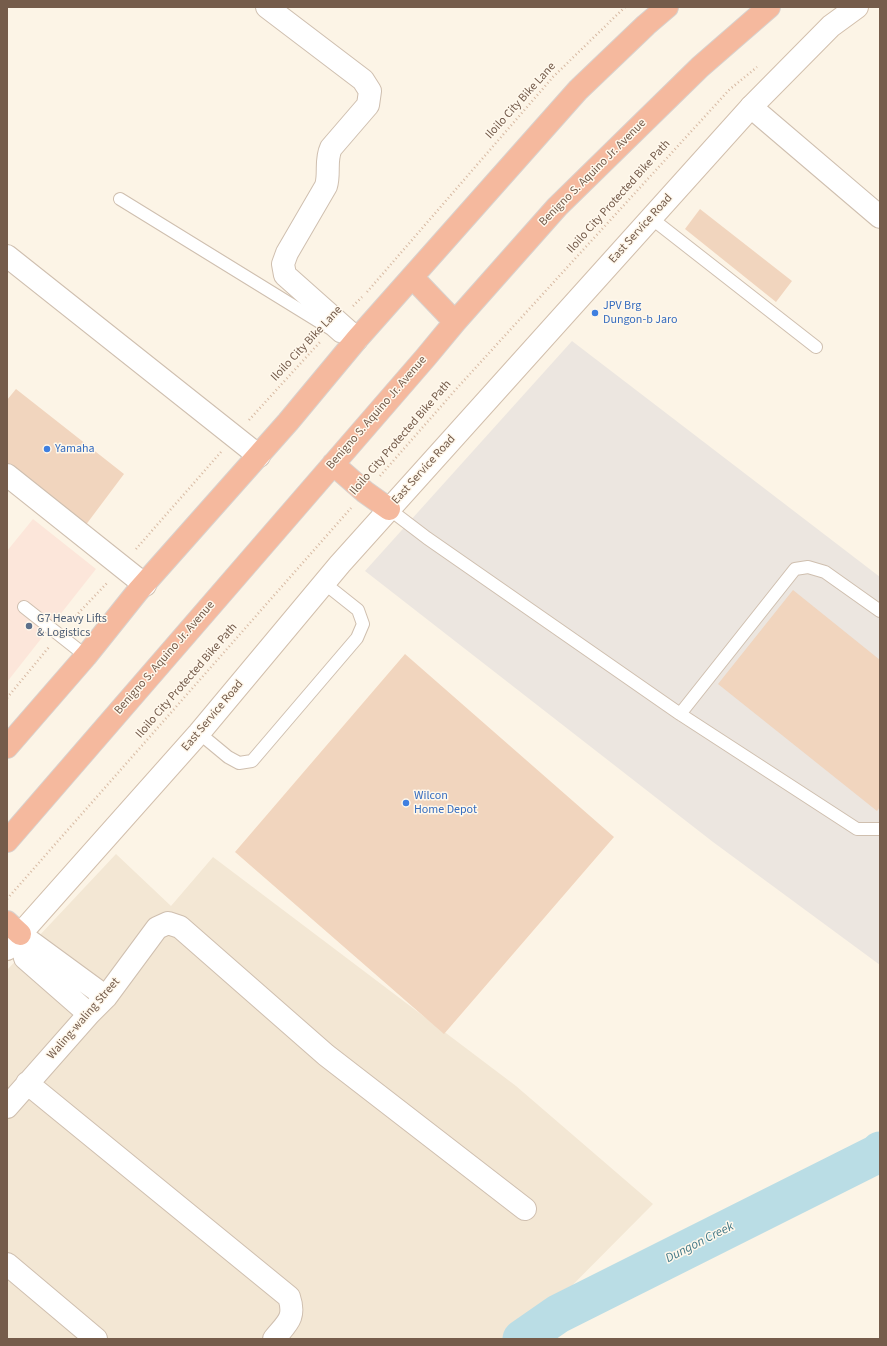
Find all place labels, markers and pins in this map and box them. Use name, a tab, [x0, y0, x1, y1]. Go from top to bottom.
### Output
place label: JPV Brg Dungon-b Jaro	[603, 299, 678, 327]
marker: JPV Brg Dungon-b Jaro	[590, 308, 600, 318]
place label: Yamaha	[55, 442, 95, 456]
marker: Yamaha	[42, 444, 52, 454]
place label: G7 Heavy Lifts & Logistics	[37, 612, 107, 640]
marker: G7 Heavy Lifts & Logistics	[24, 621, 34, 631]
place label: Wilcon Home Depot	[414, 789, 477, 817]
marker: Wilcon Home Depot	[401, 798, 411, 808]

